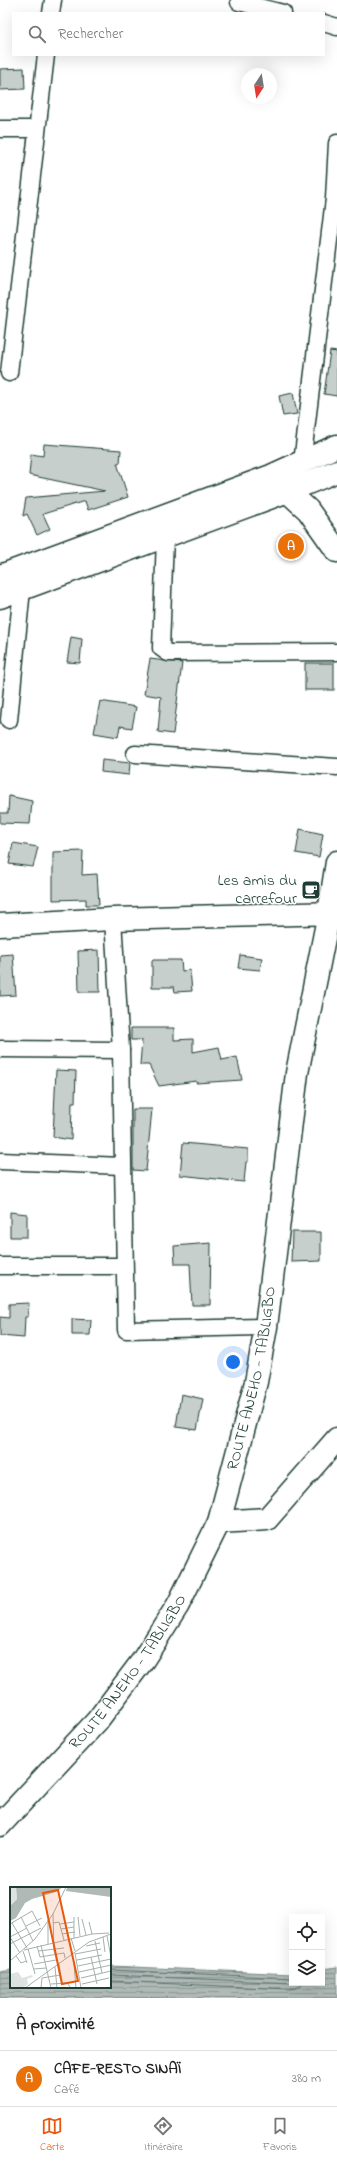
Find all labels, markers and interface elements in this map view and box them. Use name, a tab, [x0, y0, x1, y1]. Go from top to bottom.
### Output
search box	[12, 12, 325, 56]
icon: search	[26, 23, 48, 45]
text: Rechercher	[58, 23, 123, 45]
north arrow	[241, 68, 277, 104]
pin: A	[278, 531, 304, 561]
place label: Les amis du carrefour	[218, 869, 297, 911]
cafe icon: Les amis du carrefour	[300, 879, 322, 901]
street label: ROUTE ANEHO - TABLIGBO	[221, 1285, 283, 1473]
your location	[223, 1352, 243, 1372]
street label: ROUTE ANEHO - TABLIGBO	[64, 1591, 193, 1756]
inset map	[10, 1887, 111, 1988]
map controls	[289, 1914, 325, 1986]
button: locate	[289, 1914, 325, 1950]
button: layers	[289, 1950, 325, 1986]
text: À proximité	[16, 2012, 94, 2037]
text: CAFE-RESTO SINAÏ	[54, 2058, 181, 2080]
text: A	[25, 2069, 33, 2088]
text: 380 m	[292, 2069, 321, 2088]
text: Café	[54, 2080, 79, 2099]
tab: Carte	[40, 2115, 64, 2155]
tab: Itinéraire	[144, 2115, 183, 2155]
tab: Favoris	[263, 2115, 297, 2155]

